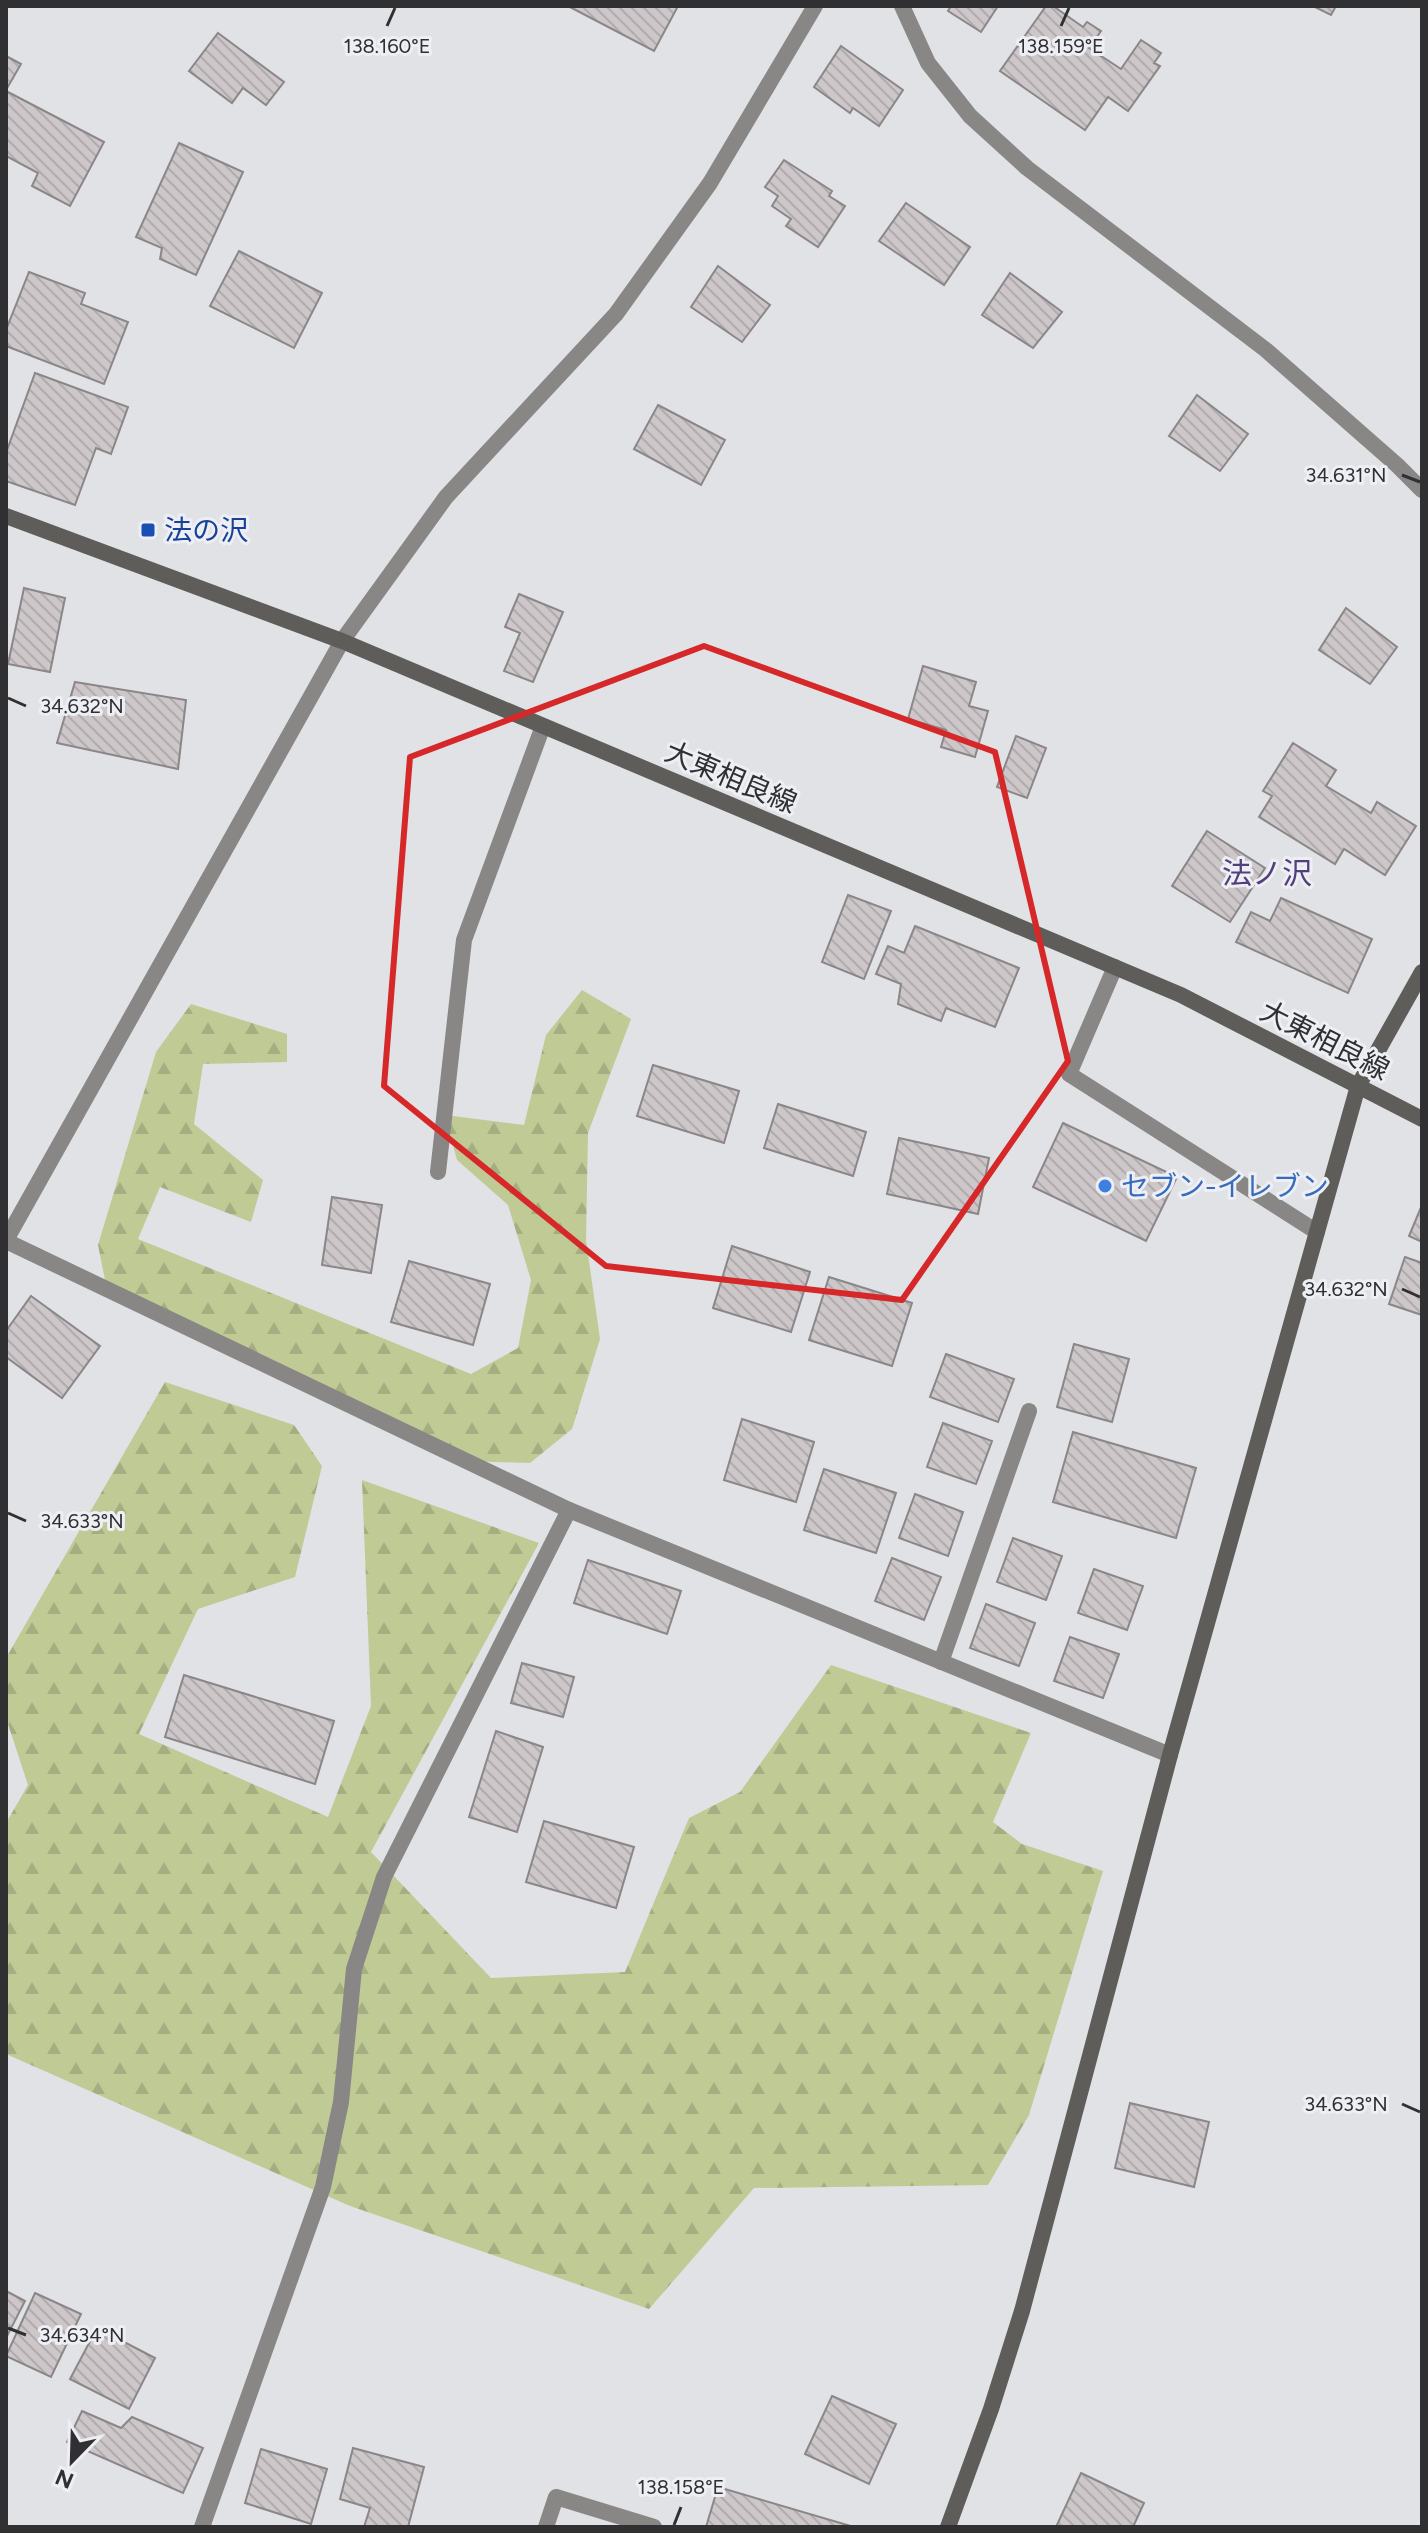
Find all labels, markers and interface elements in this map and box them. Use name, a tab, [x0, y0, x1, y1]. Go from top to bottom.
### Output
text: 138.160°E	[343, 34, 431, 58]
text: 138.159°E	[1018, 34, 1104, 58]
text: 34.631°N	[1306, 463, 1386, 487]
place label: 法の沢	[164, 513, 248, 547]
marker: 法の沢	[139, 521, 157, 539]
text: 34.632°N	[40, 694, 124, 718]
street label: 大東相良線	[660, 734, 802, 820]
district label: 法ノ沢	[1222, 855, 1312, 892]
street label: 大東相良線	[1255, 993, 1395, 1087]
place label: セブン-イレブン	[1121, 1169, 1329, 1203]
marker: セブン-イレブン	[1096, 1177, 1114, 1195]
text: 34.632°N	[1304, 1277, 1388, 1301]
text: 34.633°N	[40, 1509, 124, 1533]
text: 34.633°N	[1304, 2092, 1388, 2116]
text: 34.634°N	[40, 2323, 124, 2347]
north arrow	[32, 2421, 112, 2501]
text: N	[51, 2463, 77, 2495]
text: 138.158°E	[638, 2475, 724, 2499]

